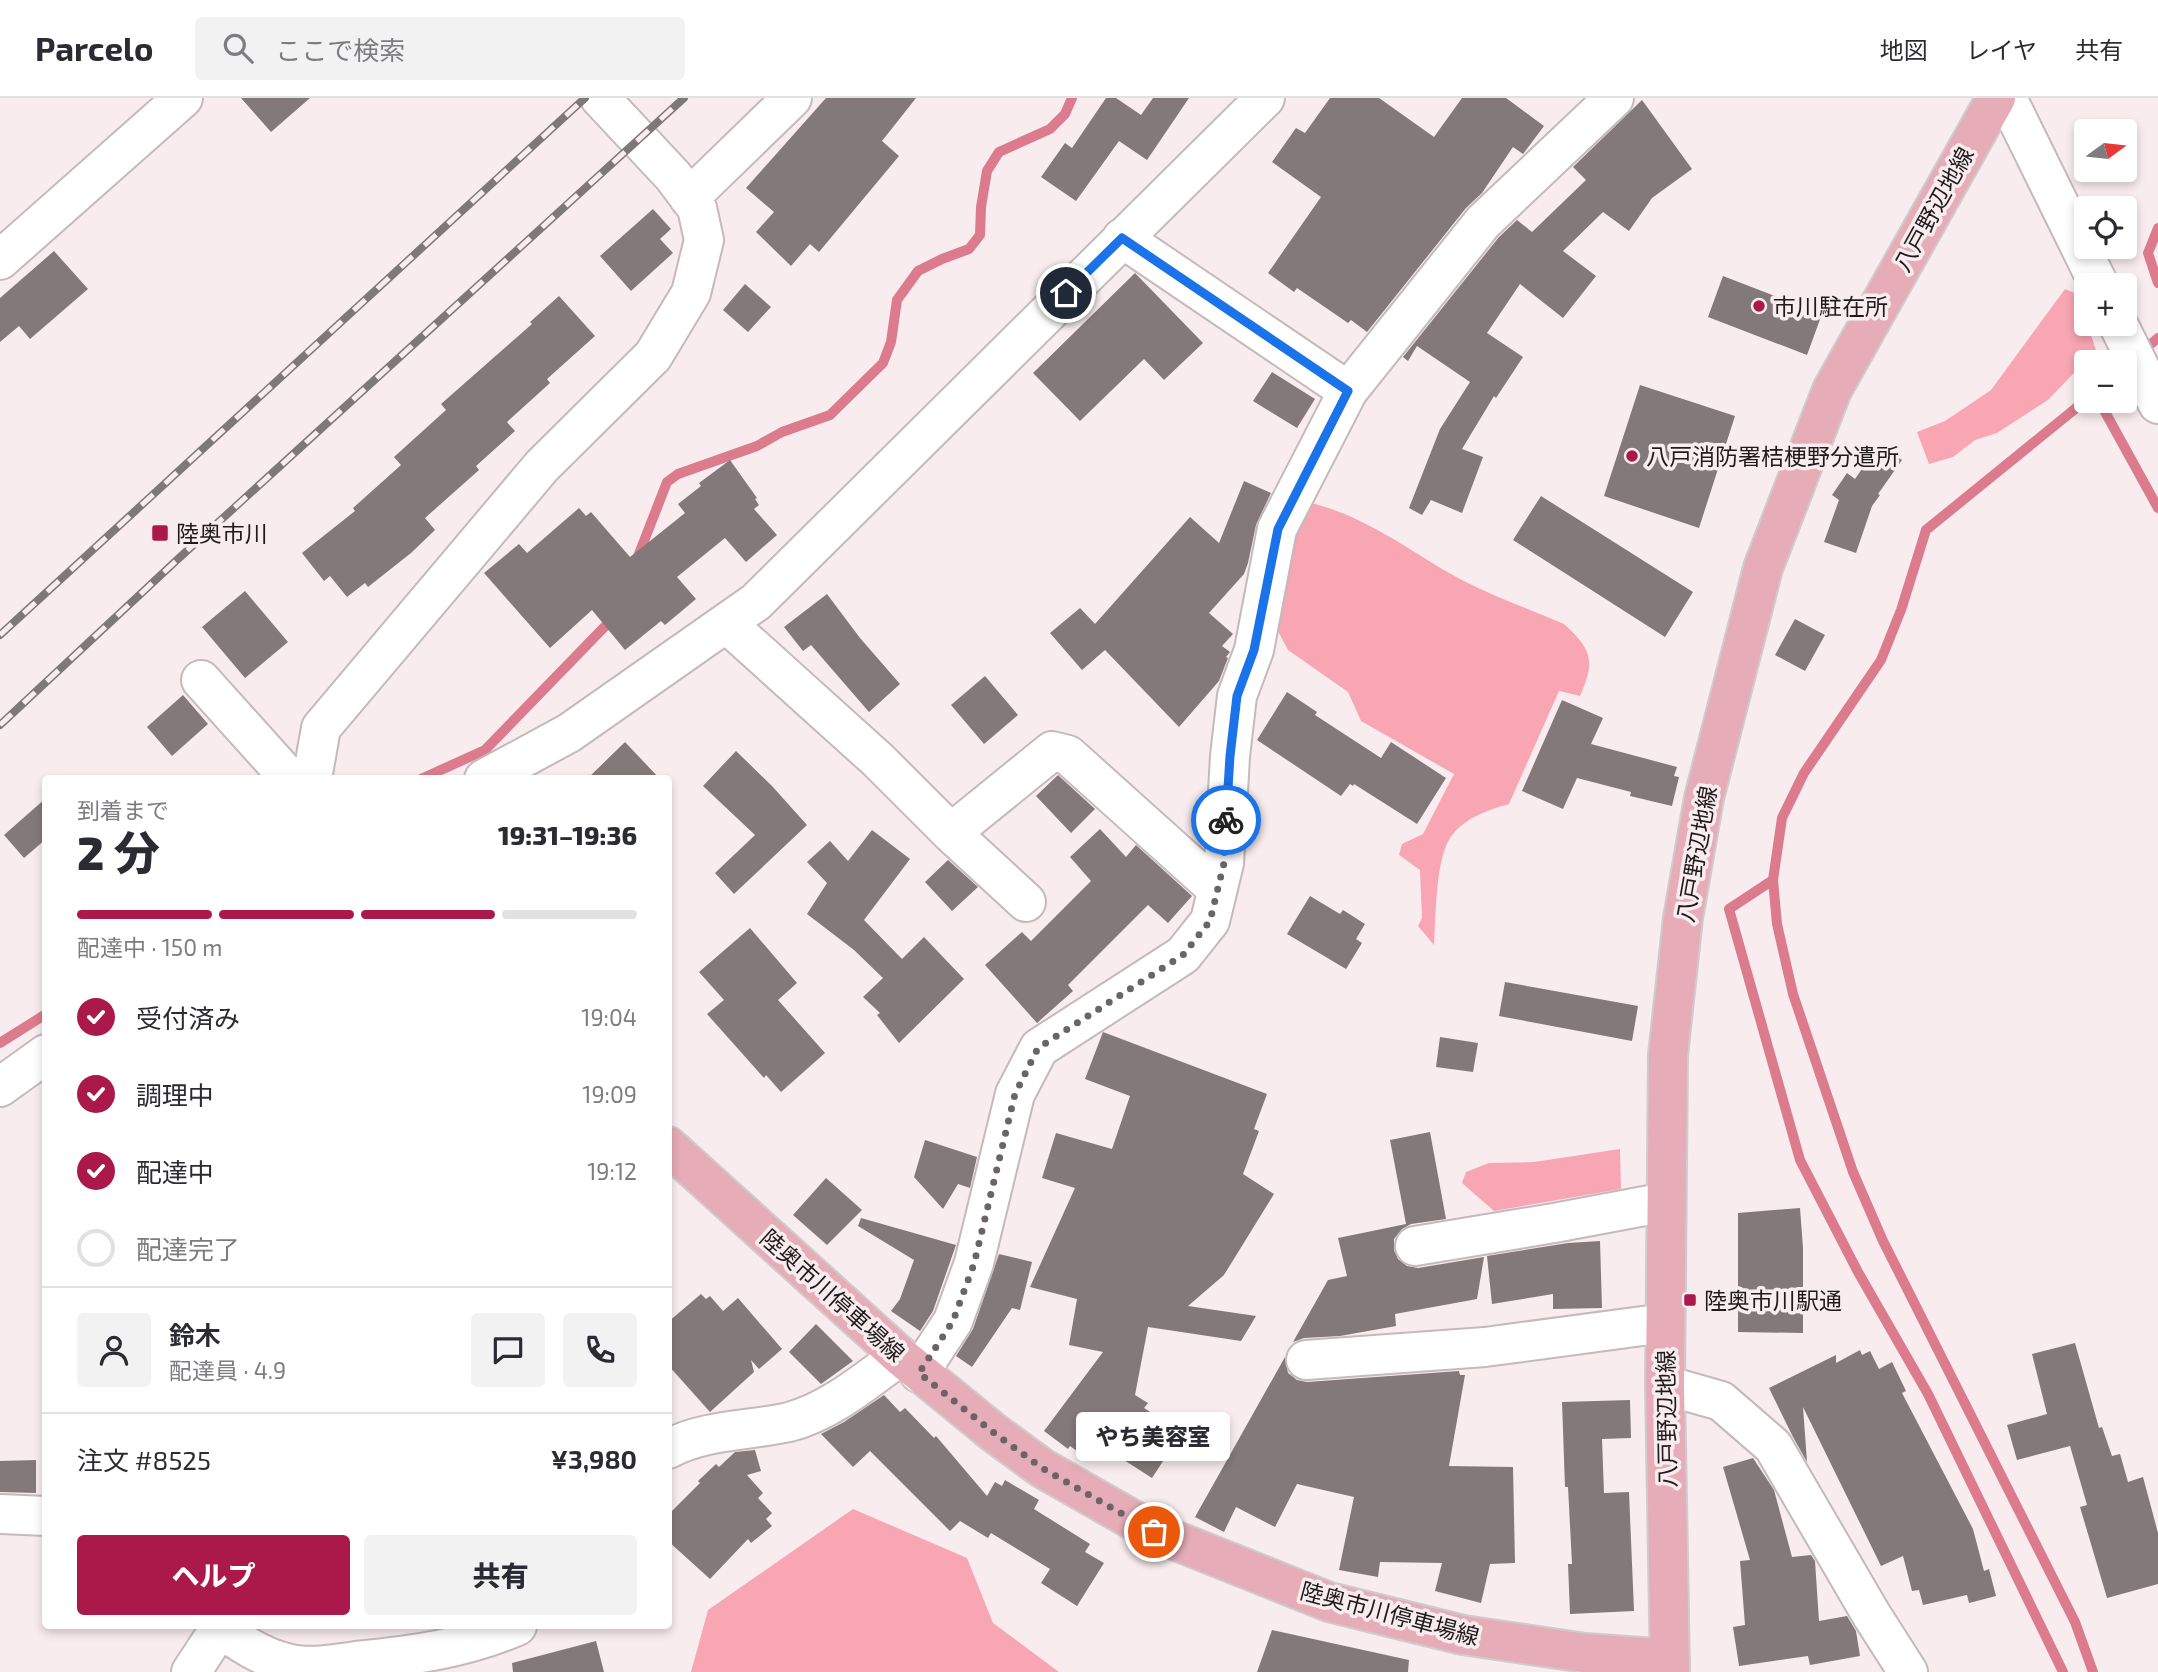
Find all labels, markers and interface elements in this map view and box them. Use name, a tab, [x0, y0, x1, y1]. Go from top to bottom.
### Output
search box	[195, 17, 685, 80]
text: Parcelo	[35, 28, 153, 68]
icon: search	[219, 29, 257, 67]
text: ここで検索	[275, 34, 405, 65]
text: 地図	[1880, 35, 1928, 64]
text: レイヤ	[1966, 35, 2037, 64]
text: 共有	[2075, 35, 2123, 64]
north arrow	[2074, 119, 2137, 182]
map controls	[2074, 119, 2137, 413]
street label: 八戸野辺地線	[1887, 142, 1979, 276]
button: locate	[2074, 196, 2137, 259]
pin	[1036, 263, 1096, 323]
button: +	[2074, 273, 2137, 336]
icon: home	[1047, 274, 1085, 312]
place label: 市川駐在所	[1773, 292, 1888, 320]
marker: 市川駐在所	[1751, 298, 1767, 314]
button: −	[2074, 350, 2137, 413]
place label: 八戸消防署桔梗野分遣所	[1646, 442, 1899, 470]
marker: 八戸消防署桔梗野分遣所	[1624, 448, 1640, 464]
place label: 陸奥市川	[176, 519, 268, 547]
marker: 陸奥市川	[150, 523, 170, 543]
street label: 八戸野辺地線	[1670, 784, 1722, 924]
courier	[1191, 785, 1261, 855]
text: 到着まで	[77, 796, 169, 824]
icon: bike	[1207, 801, 1245, 839]
text: 19:31–19:36	[498, 819, 637, 850]
text: 2 分	[77, 824, 160, 879]
text: 配達中 · 150 m	[77, 933, 222, 961]
icon: check	[77, 998, 115, 1036]
text: 受付済み	[136, 1002, 240, 1033]
text: 19:04	[581, 1003, 637, 1031]
icon: check	[77, 1075, 115, 1113]
text: 調理中	[136, 1079, 214, 1110]
text: 19:09	[582, 1080, 637, 1108]
icon: check	[77, 1152, 115, 1190]
text: 配達中	[136, 1156, 214, 1187]
text: 19:12	[587, 1157, 637, 1185]
street label: 陸奥市川停車場線	[755, 1223, 911, 1367]
text: 配達完了	[136, 1233, 240, 1264]
place label: 陸奥市川駅通	[1704, 1286, 1842, 1314]
marker: 陸奥市川駅通	[1682, 1292, 1698, 1308]
button: person	[77, 1313, 151, 1387]
button: chat	[471, 1313, 545, 1387]
button: phone	[563, 1313, 637, 1387]
text: 鈴木	[169, 1319, 221, 1350]
street label: 八戸野辺地線	[1651, 1350, 1681, 1488]
text: 配達員 · 4.9	[169, 1356, 286, 1384]
callout: やち美容室	[1077, 1413, 1231, 1462]
text: やち美容室	[1096, 1422, 1211, 1450]
text: ¥3,980	[551, 1443, 637, 1474]
text: 注文 #8525	[77, 1444, 211, 1475]
pin	[1124, 1502, 1184, 1562]
icon: bag	[1135, 1513, 1173, 1551]
button: ヘルプ	[77, 1535, 350, 1615]
button: 共有	[364, 1535, 637, 1615]
street label: 陸奥市川停車場線	[1298, 1576, 1482, 1650]

